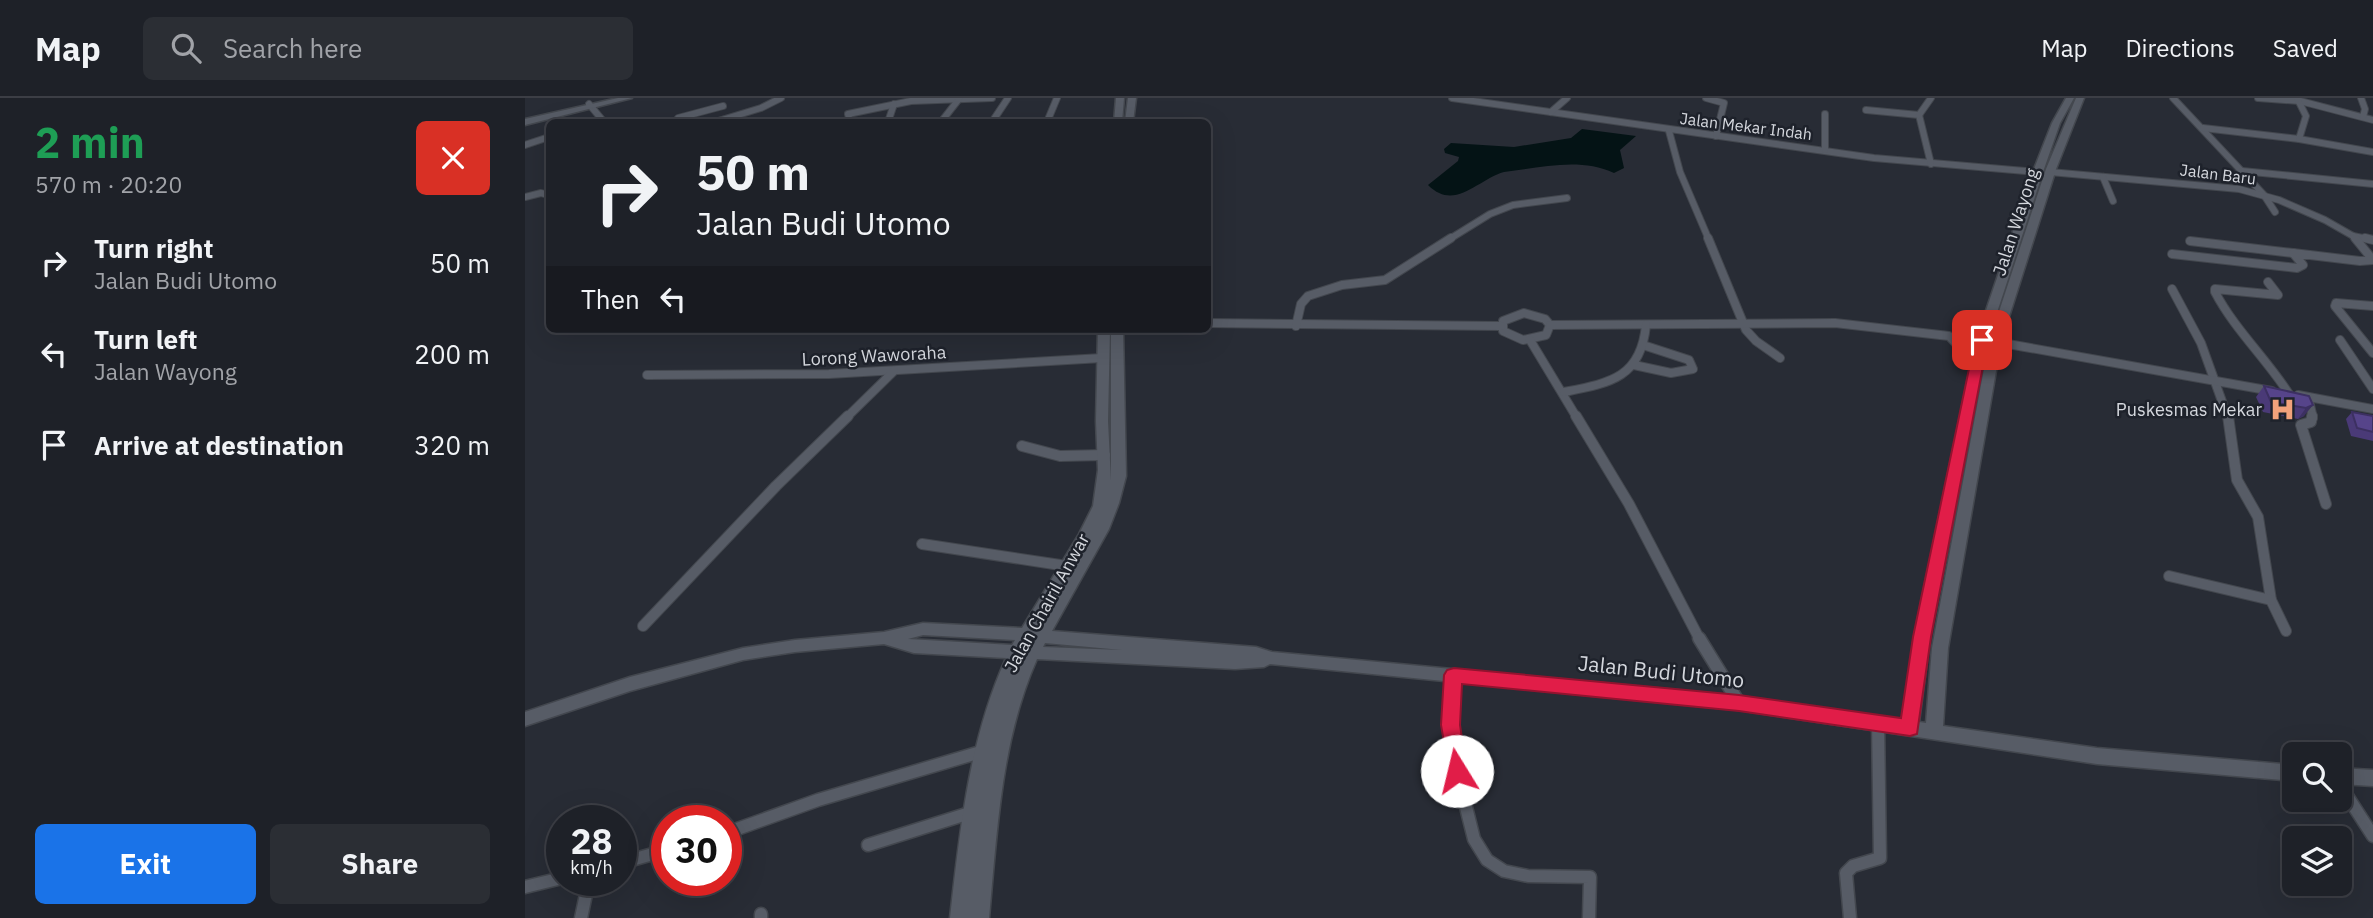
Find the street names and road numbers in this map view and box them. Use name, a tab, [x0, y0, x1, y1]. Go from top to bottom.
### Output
street label: Jalan Mekar Indah	[1679, 108, 1813, 144]
street label: Jalan Baru	[2179, 159, 2257, 189]
street label: Jalan Wayong	[1987, 165, 2044, 279]
street label: Lorong Waworaha	[801, 340, 947, 371]
street label: Jalan Chairil Anwar	[999, 529, 1094, 676]
street label: Jalan Budi Utomo	[1577, 648, 1746, 694]

